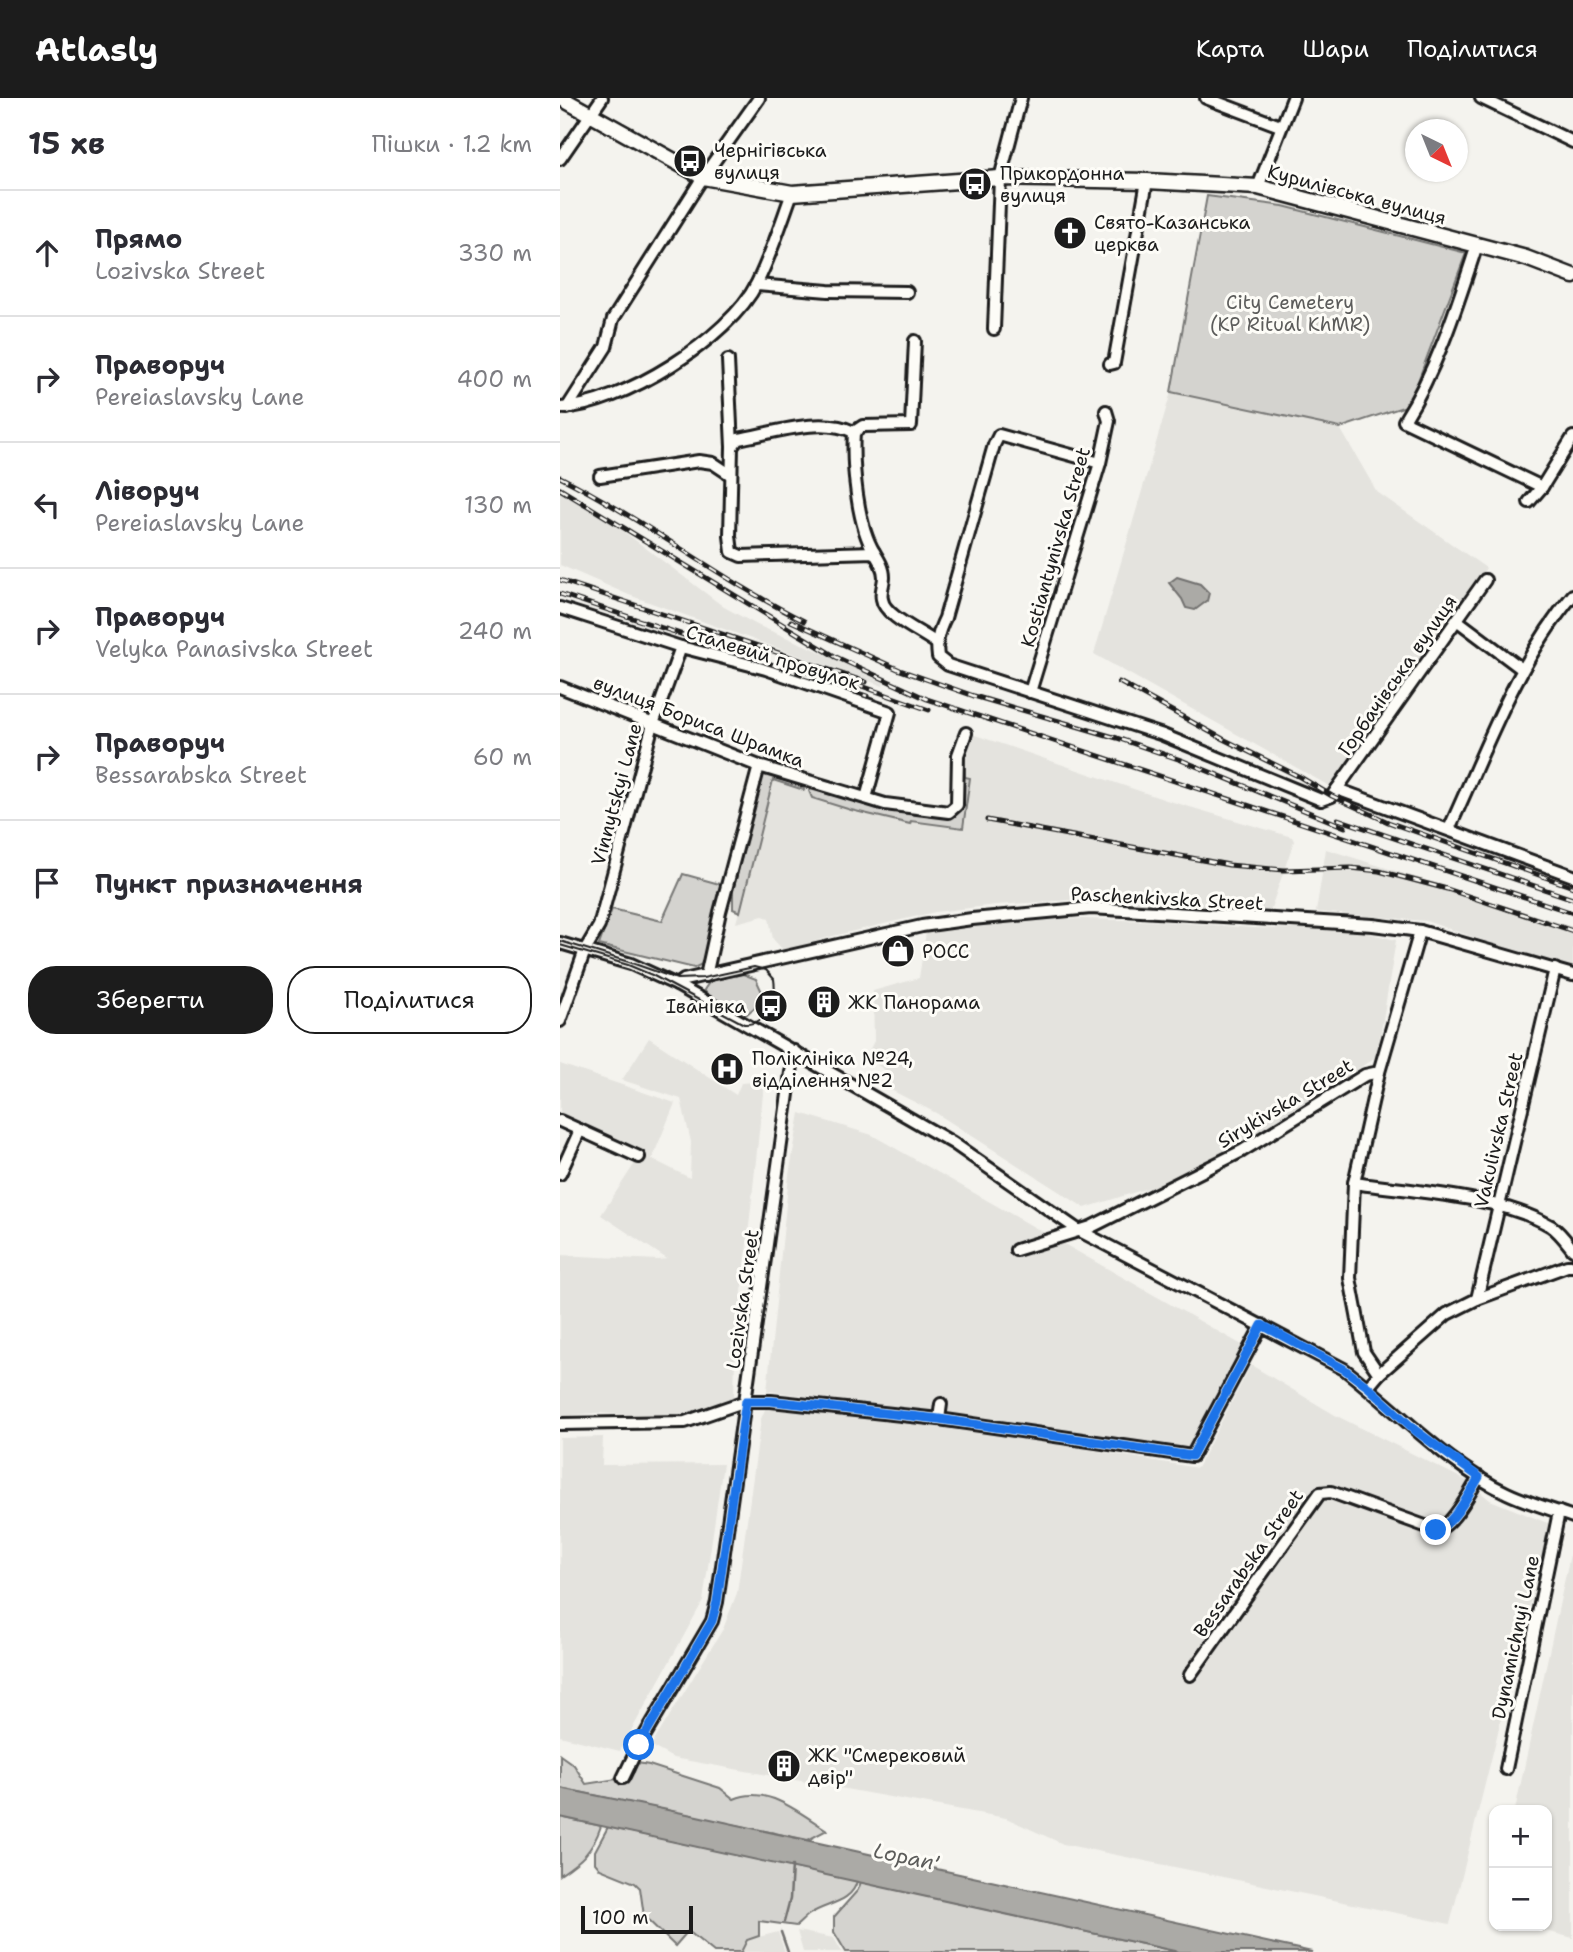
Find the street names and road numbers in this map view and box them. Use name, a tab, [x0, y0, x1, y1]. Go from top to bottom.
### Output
street label: Курилівська вулиця	[1265, 159, 1449, 230]
street label: Kostiantynivska Street	[1015, 444, 1096, 650]
street label: Горбачівська вулиця	[1332, 590, 1462, 761]
street label: Сталевий провулок	[683, 619, 863, 696]
street label: вулиця Бориса Шрамка	[590, 670, 808, 773]
street label: Vinnytskyi Lane	[585, 720, 648, 868]
street label: Paschenkivska Street	[1070, 881, 1264, 916]
street label: Vakulivska Street	[1468, 1050, 1529, 1210]
street label: Sirykivska Street	[1213, 1053, 1358, 1154]
street label: Lozivska Street	[720, 1228, 765, 1370]
street label: Bessarabska Street	[1188, 1484, 1309, 1642]
street label: Dynamichnyi Lane	[1486, 1553, 1545, 1722]

